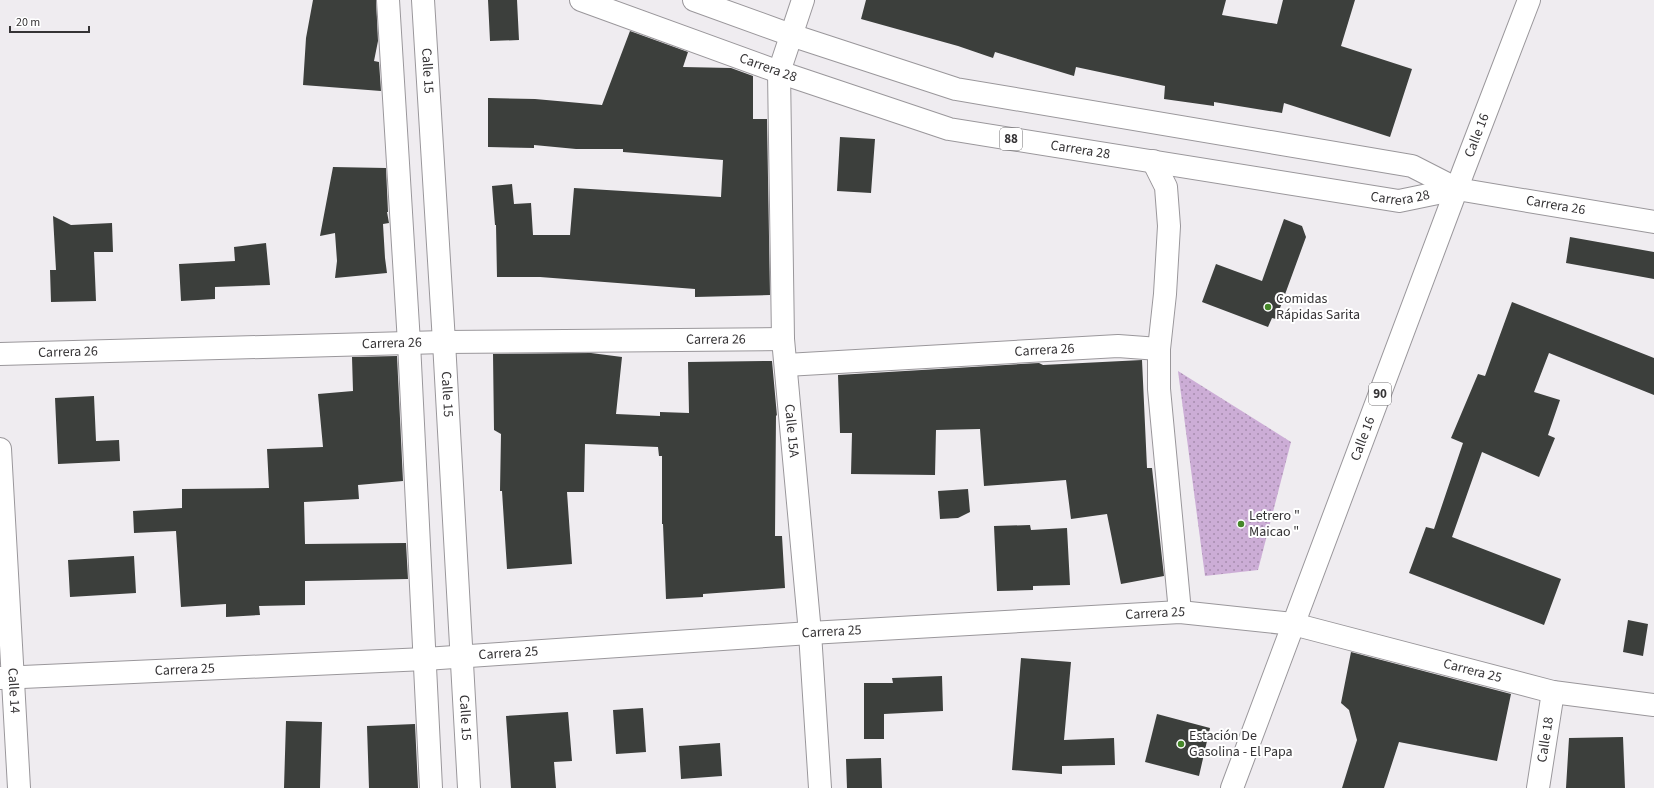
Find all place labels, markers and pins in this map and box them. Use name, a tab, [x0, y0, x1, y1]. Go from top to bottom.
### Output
place label: Comidas Rápidas Sarita	[1276, 289, 1360, 325]
marker: Comidas Rápidas Sarita	[1263, 302, 1273, 312]
place label: Letrero " Maicao "	[1249, 506, 1300, 542]
marker: Letrero " Maicao "	[1236, 519, 1246, 529]
place label: Estación De Gasolina - El Papa	[1189, 726, 1293, 762]
marker: Estación De Gasolina - El Papa	[1176, 739, 1186, 749]

